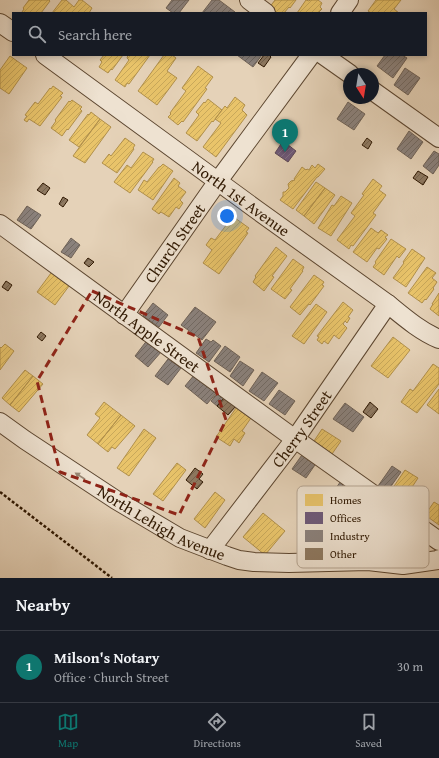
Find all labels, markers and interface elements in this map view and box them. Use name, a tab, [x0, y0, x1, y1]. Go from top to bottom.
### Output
search box	[12, 12, 427, 56]
icon: search	[26, 23, 48, 45]
text: Search here	[58, 24, 132, 45]
north arrow	[343, 68, 379, 104]
pin: 1	[272, 119, 298, 152]
street label: North 1st Avenue	[187, 155, 295, 242]
street label: Church Street	[138, 198, 211, 288]
your location	[217, 206, 237, 226]
street label: North Apple Street	[89, 284, 206, 378]
street label: Cherry Street	[265, 385, 338, 473]
one-way arrow	[74, 472, 85, 480]
street label: North Lehigh Avenue	[93, 479, 229, 566]
legend	[297, 486, 429, 568]
text: Homes	[330, 492, 361, 508]
text: Offices	[330, 510, 361, 526]
text: Industry	[330, 528, 370, 544]
text: Other	[330, 546, 357, 562]
text: Nearby	[16, 592, 70, 617]
text: Milson's Notary	[54, 647, 159, 668]
text: 1	[26, 657, 32, 676]
text: 30 m	[397, 657, 423, 676]
text: Office · Church Street	[54, 668, 169, 687]
tab: Map	[57, 711, 79, 751]
tab: Directions	[194, 711, 241, 751]
tab: Saved	[355, 711, 382, 751]

